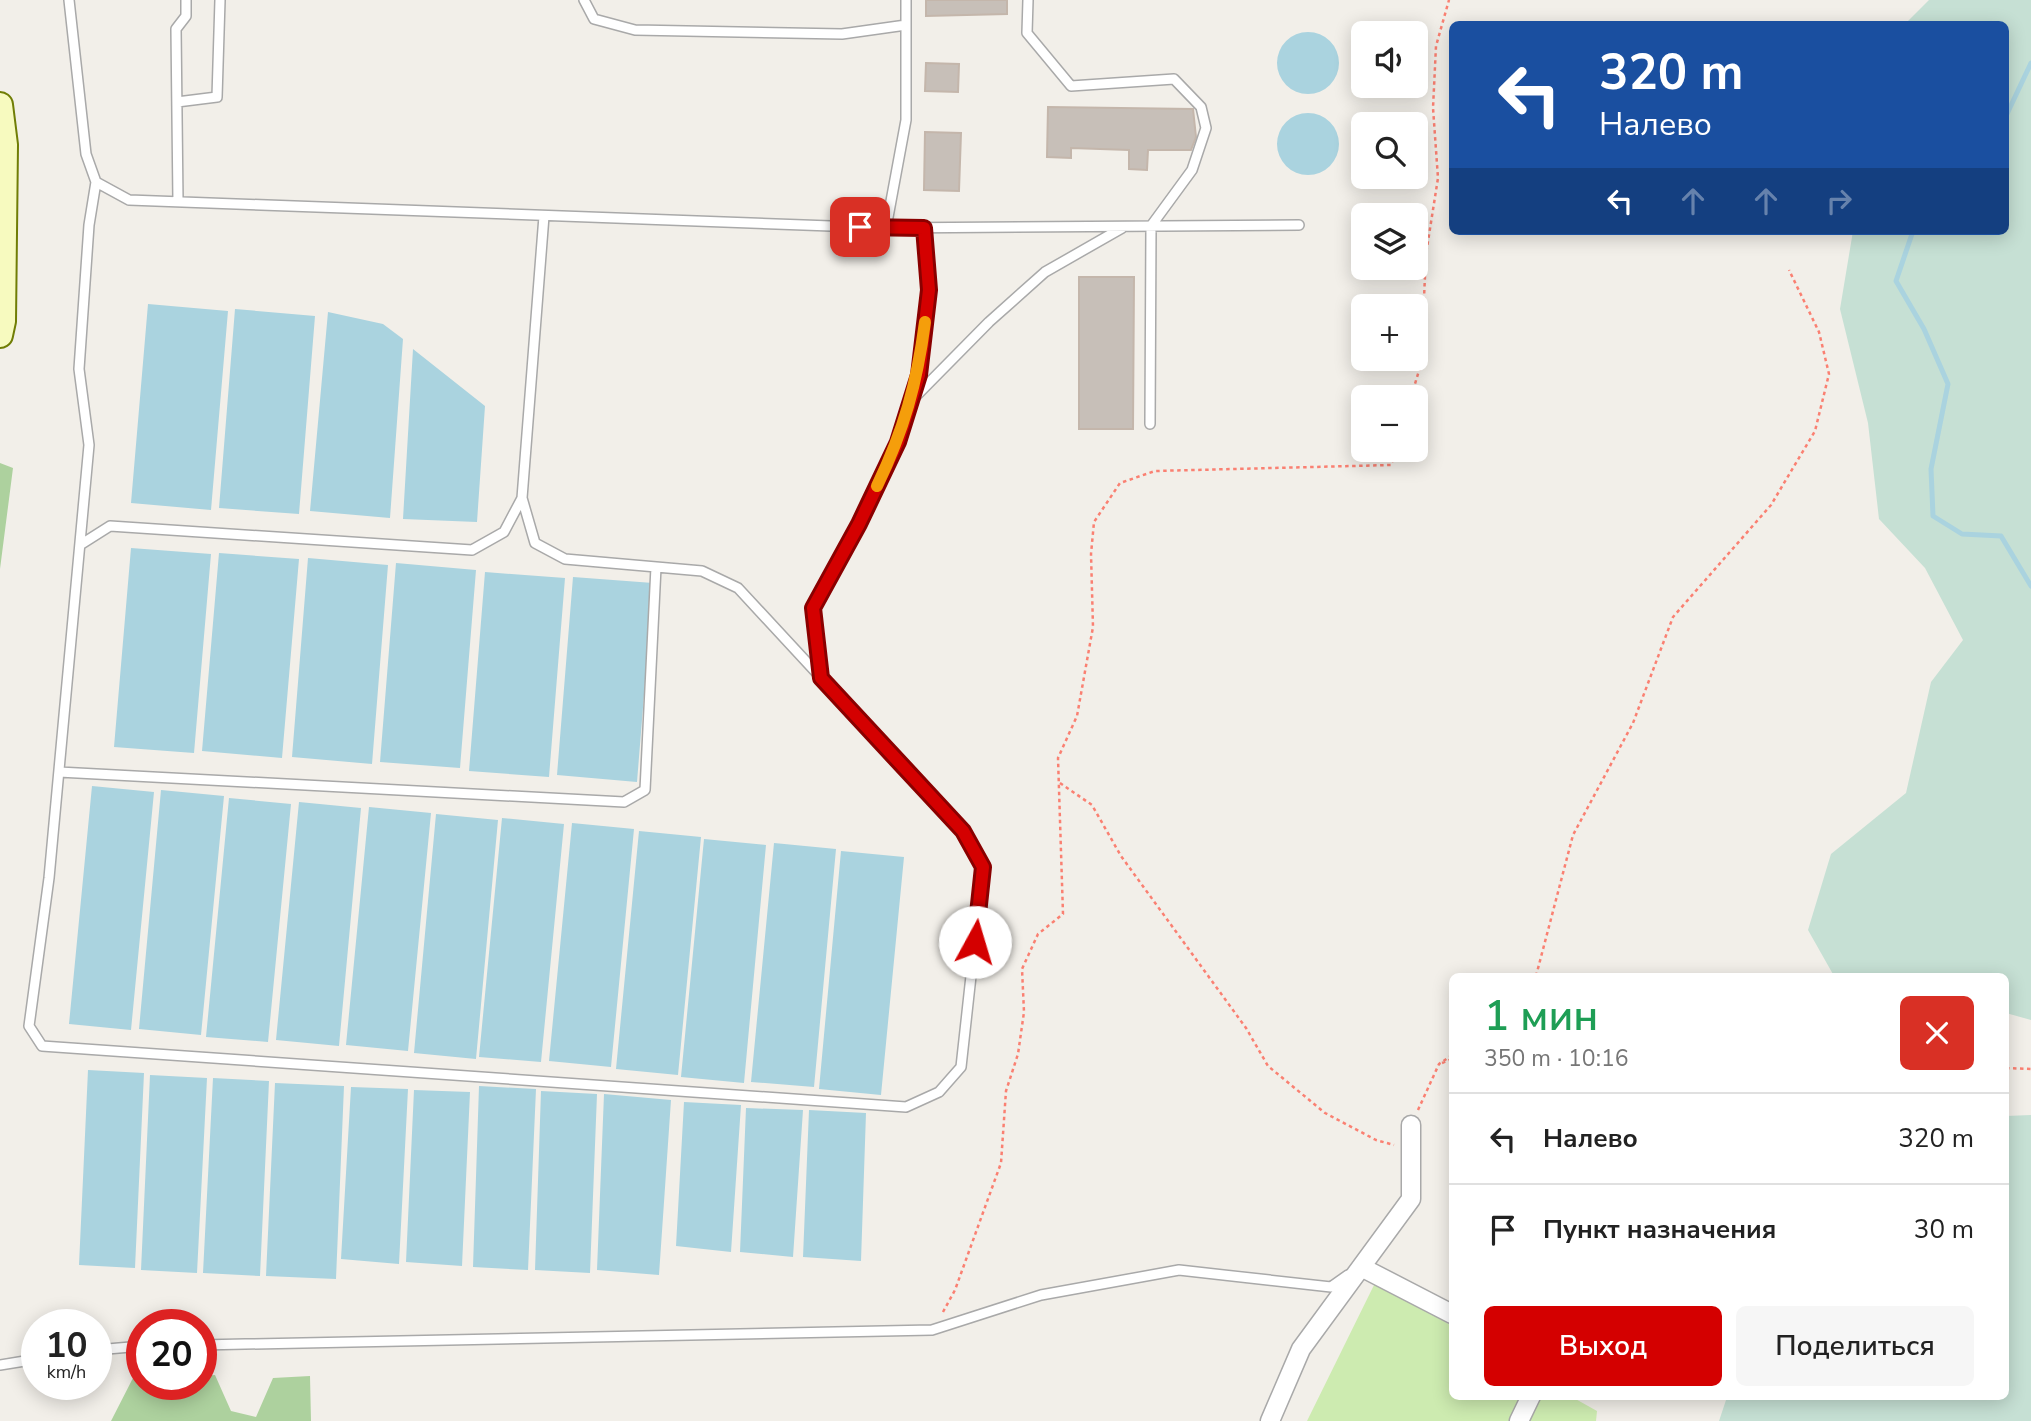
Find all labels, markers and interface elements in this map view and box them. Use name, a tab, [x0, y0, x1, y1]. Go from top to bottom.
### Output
map controls	[1351, 21, 1428, 462]
button: sound	[1351, 21, 1428, 98]
text: 320 m	[1599, 39, 1743, 106]
icon: left	[1484, 49, 1575, 140]
text: Налево	[1599, 103, 1712, 146]
button: search	[1351, 112, 1428, 189]
icon: left	[1601, 182, 1639, 220]
icon: ahead	[1674, 182, 1712, 220]
icon: ahead	[1747, 182, 1785, 220]
icon: right	[1820, 182, 1858, 220]
pin	[830, 197, 890, 257]
button: layers	[1351, 203, 1428, 280]
icon: arrive	[841, 208, 879, 246]
button: +	[1351, 294, 1428, 371]
button: −	[1351, 385, 1428, 462]
position arrow	[938, 905, 1012, 979]
text: 1 мин	[1484, 988, 1598, 1045]
button: close	[1900, 996, 1974, 1070]
text: 350 m · 10:16	[1484, 1043, 1629, 1074]
icon: left	[1484, 1120, 1522, 1158]
text: Налево	[1543, 1121, 1638, 1156]
text: 320 m	[1898, 1121, 1974, 1156]
icon: arrive	[1484, 1211, 1522, 1249]
text: Пункт назначения	[1543, 1212, 1776, 1247]
text: 30 m	[1914, 1212, 1974, 1247]
button: Выход	[1484, 1306, 1722, 1386]
button: Поделиться	[1736, 1306, 1974, 1386]
speed limit sign: 20	[126, 1309, 217, 1400]
text: 10	[45, 1322, 88, 1369]
text: km/h	[47, 1360, 86, 1384]

